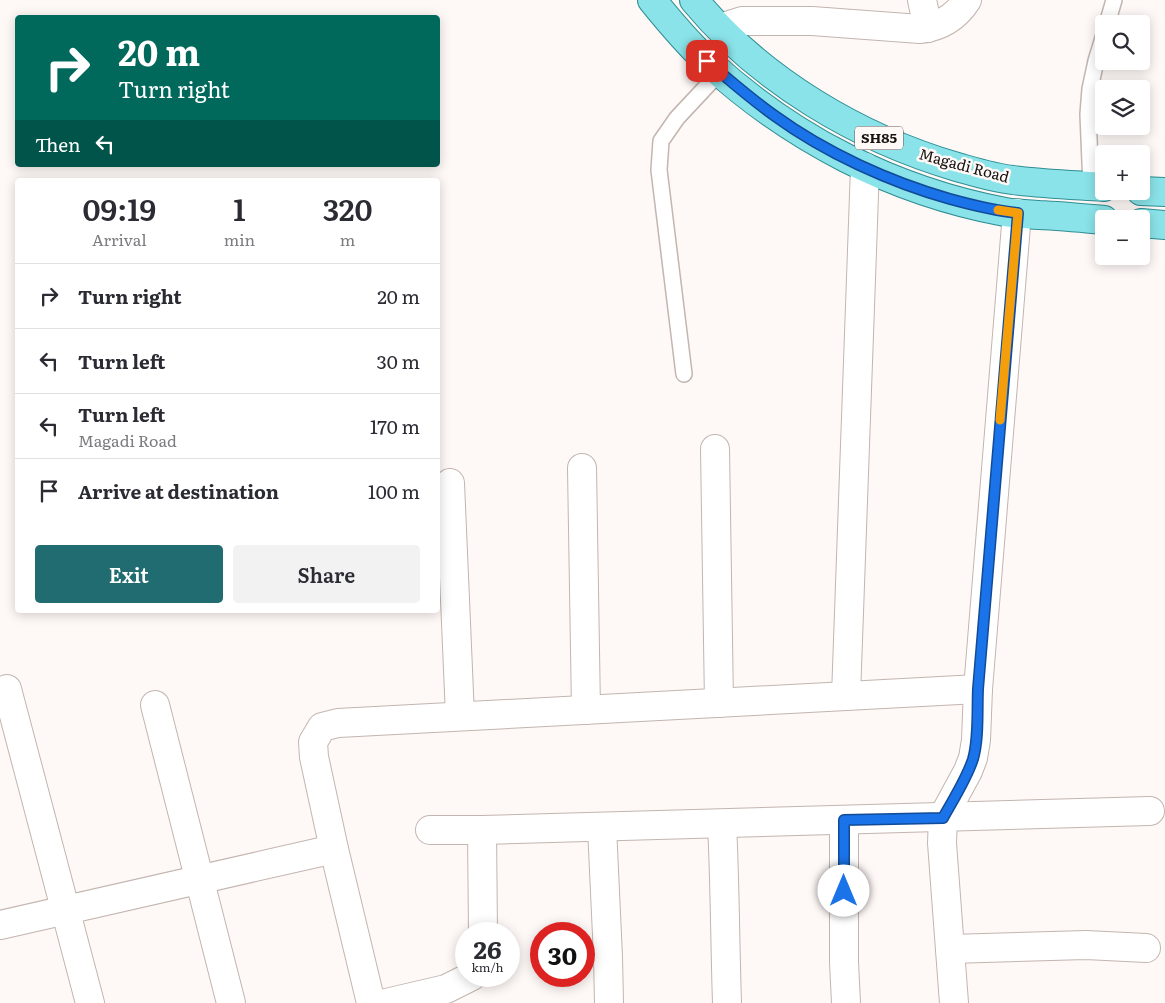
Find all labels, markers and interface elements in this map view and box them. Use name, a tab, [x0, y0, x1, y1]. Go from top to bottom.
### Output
map controls	[1095, 15, 1150, 265]
button: search	[1095, 15, 1150, 70]
text: 20 m	[118, 25, 200, 77]
icon: right	[35, 35, 100, 100]
pin	[686, 40, 728, 82]
icon: arrive	[693, 47, 721, 75]
text: Turn right	[118, 72, 230, 105]
button: layers	[1095, 80, 1150, 135]
road number: SH85	[855, 126, 903, 150]
text: Then	[35, 130, 81, 158]
icon: left	[91, 130, 119, 158]
street label: Magadi Road	[917, 141, 1012, 188]
button: +	[1095, 145, 1150, 200]
text: 09:19	[83, 186, 156, 230]
text: 1	[233, 186, 246, 230]
text: 320	[323, 186, 372, 230]
button: −	[1095, 210, 1150, 265]
text: Arrival	[92, 227, 147, 251]
text: min	[224, 227, 255, 251]
text: m	[340, 227, 355, 251]
icon: right	[35, 282, 63, 310]
text: Turn right	[78, 282, 182, 310]
text: 20 m	[377, 282, 420, 310]
icon: left	[35, 347, 63, 375]
text: Turn left	[78, 347, 165, 375]
text: 30 m	[376, 347, 420, 375]
text: Turn left	[78, 400, 165, 428]
icon: left	[35, 412, 63, 440]
text: 170 m	[370, 412, 420, 440]
text: Magadi Road	[78, 428, 177, 452]
icon: arrive	[35, 477, 63, 505]
text: Arrive at destination	[78, 477, 279, 505]
text: 100 m	[368, 477, 420, 505]
button: Exit	[35, 545, 223, 603]
button: Share	[233, 545, 420, 603]
position arrow	[817, 864, 869, 916]
speed limit sign: 30	[530, 922, 595, 987]
text: 26	[473, 930, 502, 967]
text: km/h	[472, 958, 503, 976]

